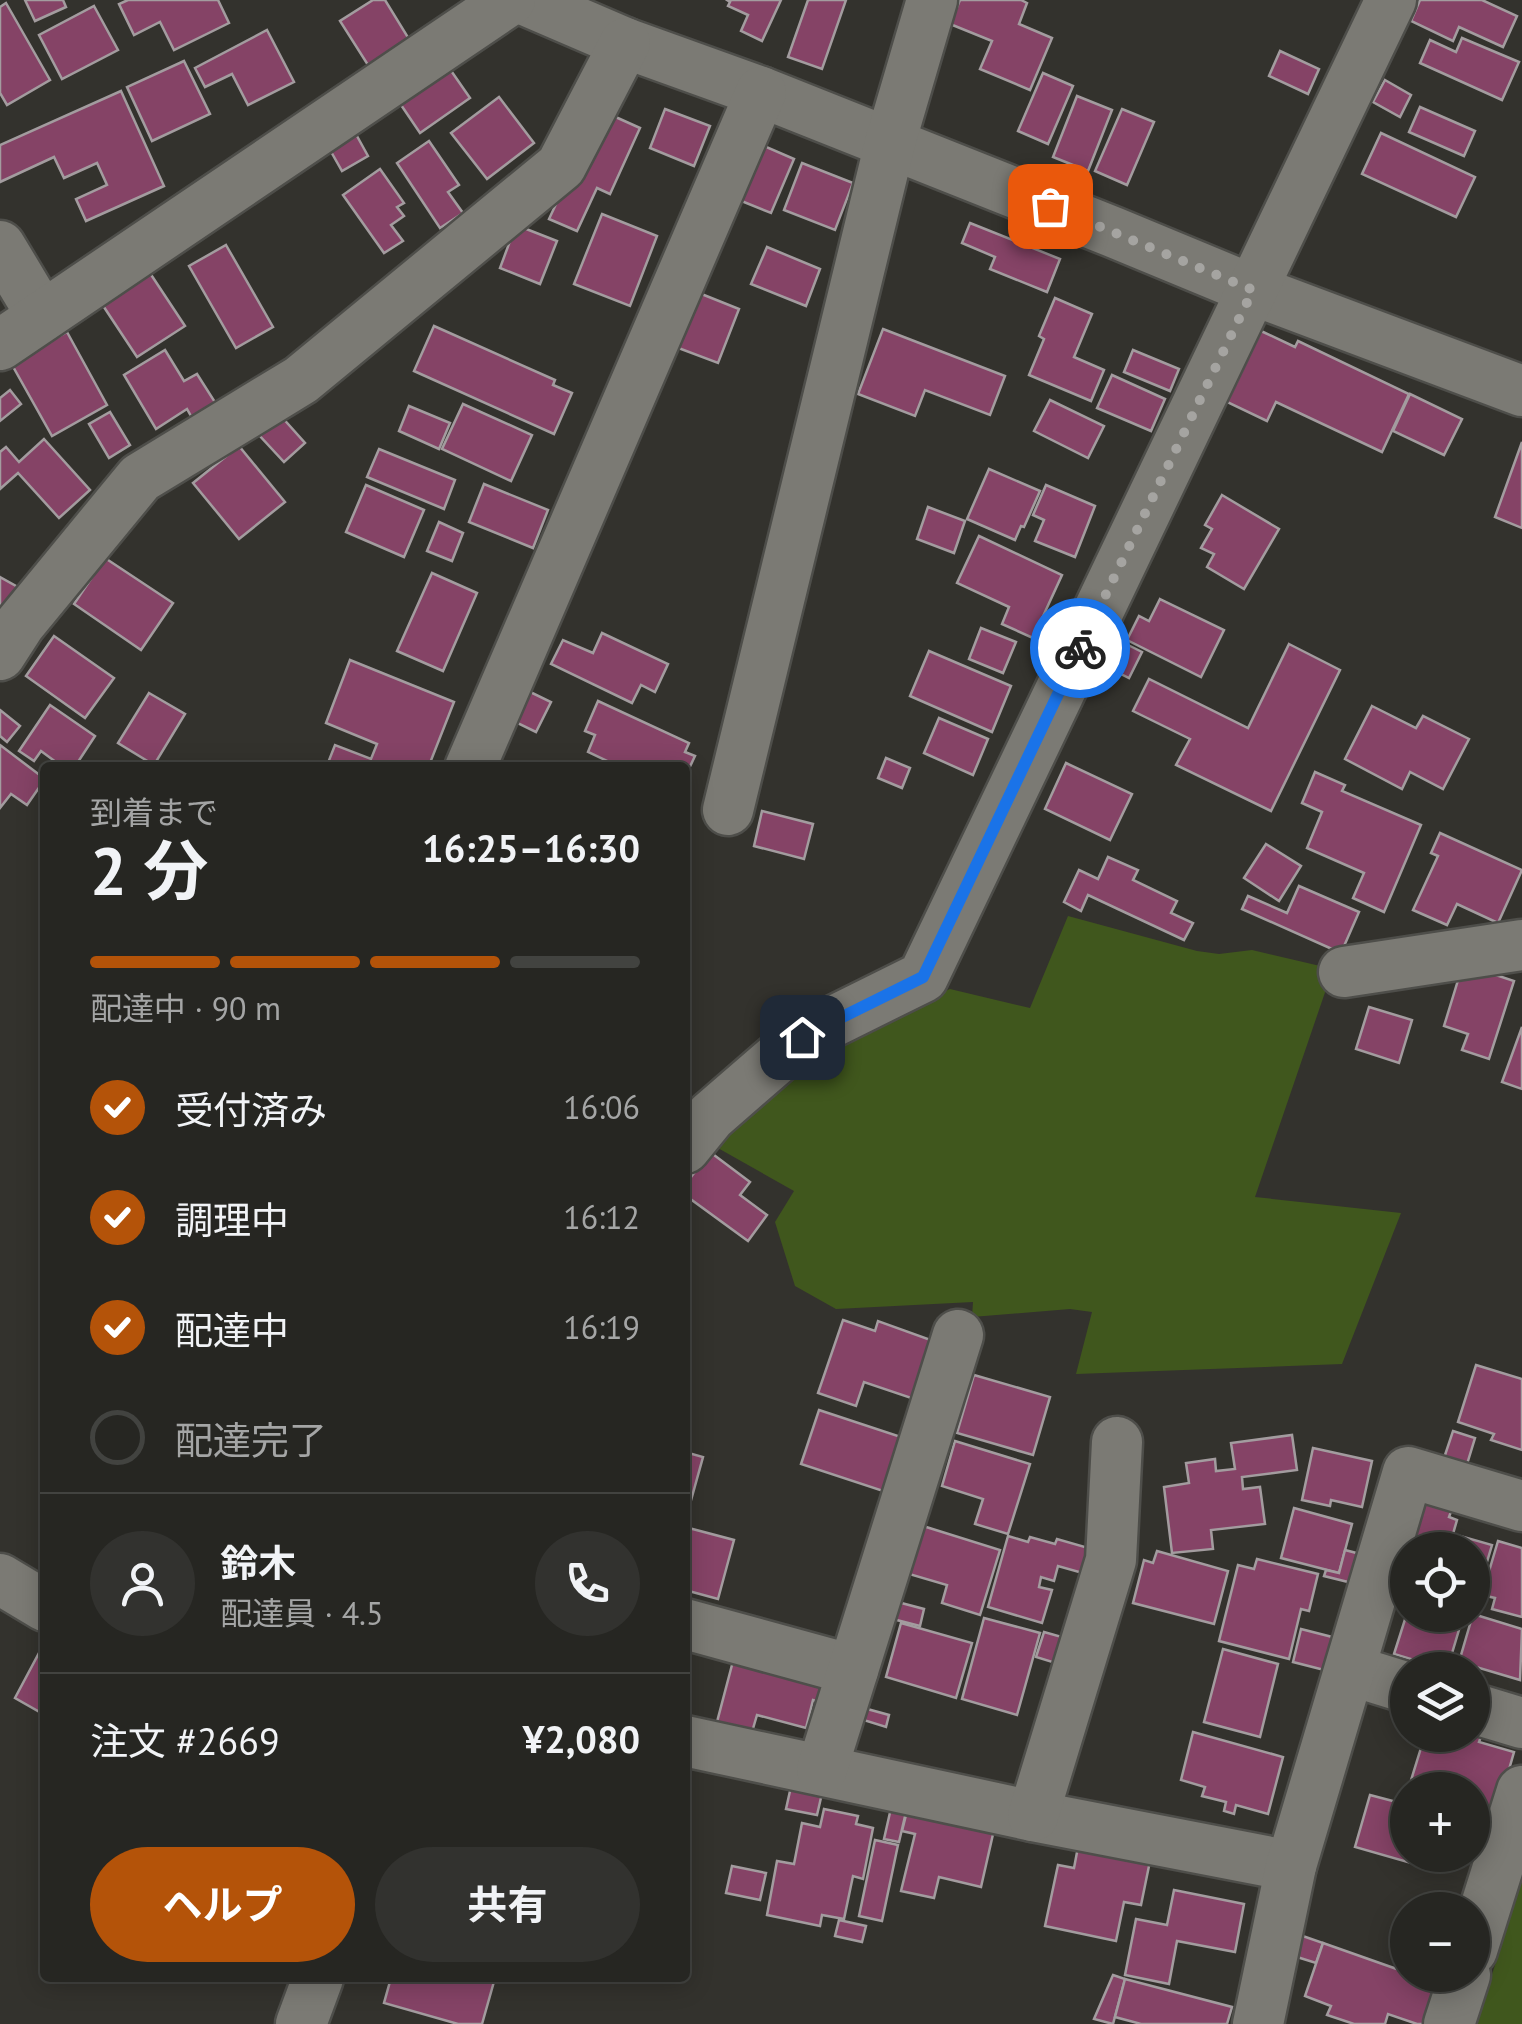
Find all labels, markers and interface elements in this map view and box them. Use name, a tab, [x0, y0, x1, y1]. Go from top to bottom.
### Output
pin	[1008, 164, 1093, 249]
icon: bag	[1023, 179, 1078, 234]
courier	[1030, 598, 1130, 698]
icon: bike	[1053, 621, 1108, 676]
text: 到着まで	[90, 791, 218, 833]
text: 16:25–16:30	[422, 823, 640, 872]
text: 2 分	[90, 828, 208, 912]
text: 配達中 · 90 m	[90, 987, 281, 1029]
pin	[760, 995, 845, 1080]
icon: home	[775, 1010, 830, 1065]
icon: check	[90, 1080, 145, 1135]
text: 受付済み	[175, 1085, 327, 1134]
text: 16:06	[563, 1086, 640, 1128]
icon: check	[90, 1190, 145, 1245]
text: 調理中	[175, 1195, 289, 1244]
text: 16:12	[563, 1196, 640, 1238]
icon: check	[90, 1300, 145, 1355]
text: 配達中	[175, 1305, 289, 1354]
text: 16:19	[563, 1306, 640, 1348]
text: 配達完了	[175, 1415, 327, 1464]
button: person	[90, 1531, 195, 1636]
button: phone	[535, 1531, 640, 1636]
map controls	[1390, 1532, 1490, 1992]
button: locate	[1390, 1532, 1490, 1632]
text: 鈴木	[220, 1538, 296, 1587]
text: 配達員 · 4.5	[220, 1592, 383, 1634]
button: layers	[1390, 1652, 1490, 1752]
text: ¥2,080	[523, 1714, 640, 1763]
text: 注文 #2669	[90, 1716, 280, 1765]
button: +	[1390, 1772, 1490, 1872]
button: ヘルプ	[90, 1847, 355, 1962]
button: 共有	[375, 1847, 640, 1962]
button: −	[1390, 1892, 1490, 1992]

